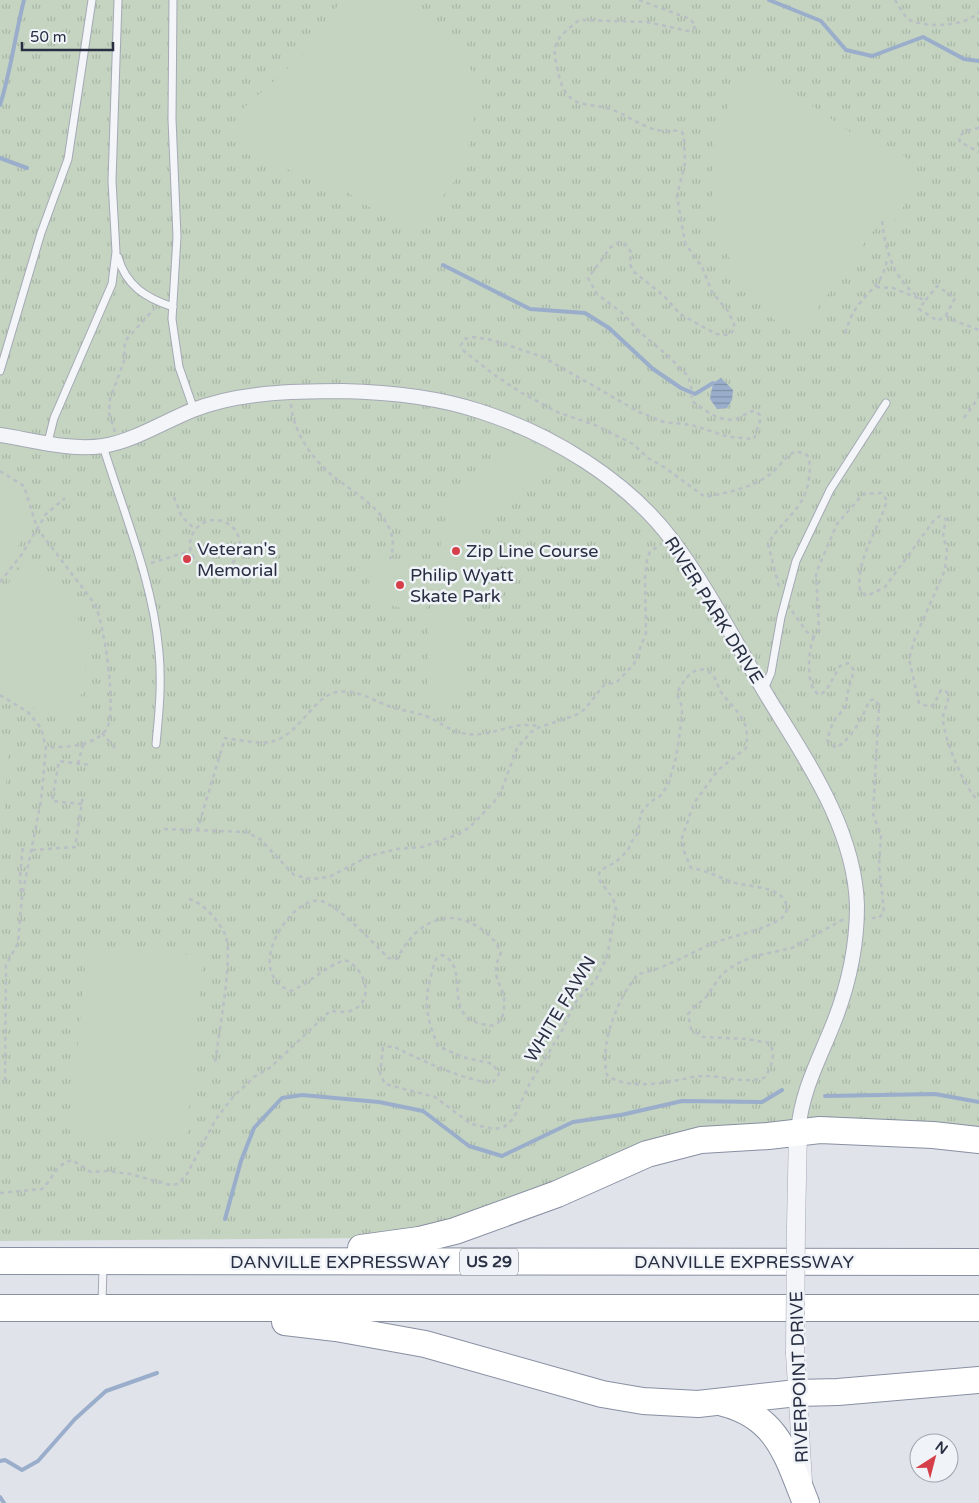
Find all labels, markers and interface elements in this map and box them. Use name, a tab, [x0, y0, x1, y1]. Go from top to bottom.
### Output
scale bar	[22, 20, 114, 52]
text: 50 m	[30, 28, 67, 46]
street label: RIVER PARK DRIVE	[660, 532, 768, 688]
place label: Veteran's Memorial	[197, 538, 278, 581]
place label: Zip Line Course	[466, 540, 599, 562]
marker: Zip Line Course	[450, 545, 462, 557]
marker: Veteran's Memorial	[181, 553, 193, 565]
place label: Philip Wyatt Skate Park	[410, 564, 514, 607]
marker: Philip Wyatt Skate Park	[394, 579, 406, 591]
street label: WHITE FAWN	[520, 952, 600, 1066]
road number: US 29	[460, 1248, 518, 1276]
street label: DANVILLE EXPRESSWAY	[230, 1251, 450, 1273]
street label: DANVILLE EXPRESSWAY	[634, 1251, 854, 1273]
street label: RIVERPOINT DRIVE	[785, 1291, 813, 1463]
north arrow	[909, 1433, 959, 1483]
text: N	[932, 1438, 951, 1458]

